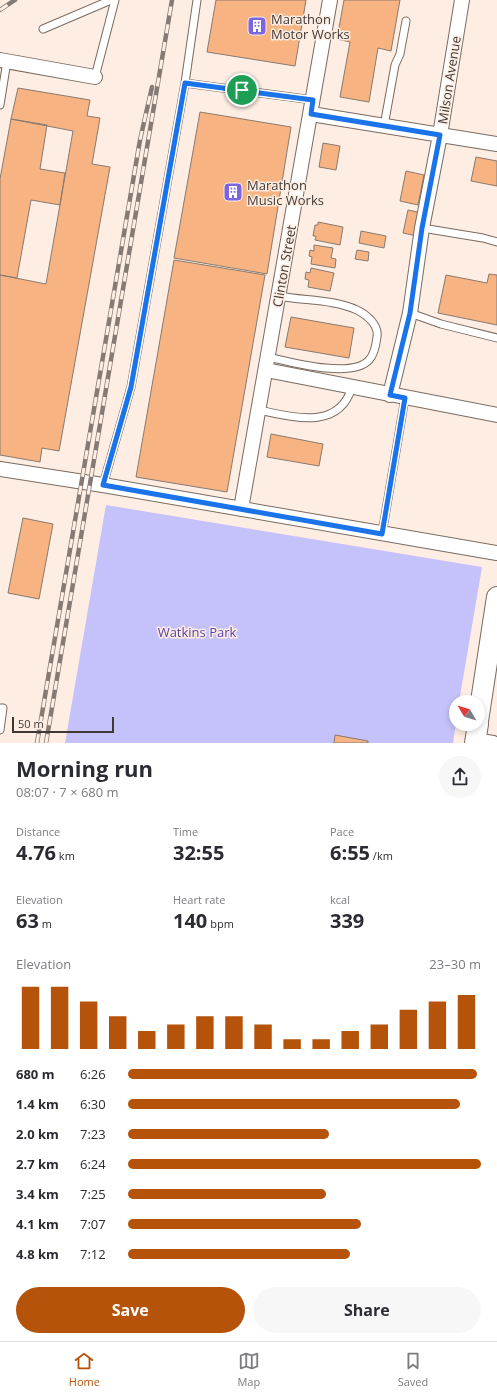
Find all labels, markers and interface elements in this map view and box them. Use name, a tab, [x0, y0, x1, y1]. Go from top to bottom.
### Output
place label: Marathon Motor Works	[271, 10, 350, 43]
building icon: Marathon Motor Works	[246, 15, 268, 37]
street label: Milson Avenue	[433, 35, 465, 125]
pin	[225, 73, 259, 107]
icon: arrive	[231, 79, 253, 101]
place label: Marathon Music Works	[247, 176, 324, 209]
building icon: Marathon Music Works	[222, 181, 244, 203]
street label: Clinton Street	[268, 223, 300, 308]
park label: Watkins Park	[158, 623, 237, 641]
north arrow	[449, 695, 485, 731]
map controls	[449, 695, 485, 731]
scale bar	[12, 715, 114, 734]
text: 50 m	[18, 716, 44, 731]
text: Morning run	[16, 753, 153, 783]
button: share	[439, 756, 481, 798]
text: 08:07 · 7 × 680 m	[16, 783, 119, 801]
text: Distance	[16, 824, 60, 839]
text: Time	[173, 824, 198, 839]
text: Pace	[330, 824, 354, 839]
text: 4.76	[16, 839, 56, 866]
text: 32:55	[173, 839, 224, 866]
text: 6:55	[330, 839, 370, 866]
text: km	[56, 848, 75, 863]
text: /km	[370, 848, 393, 863]
text: Elevation	[16, 892, 63, 907]
text: Heart rate	[173, 892, 225, 907]
text: kcal	[330, 892, 350, 907]
text: 63	[16, 907, 39, 934]
text: 140	[173, 907, 207, 934]
text: 339	[330, 907, 364, 934]
text: m	[39, 916, 52, 931]
text: bpm	[207, 916, 234, 931]
text: Elevation	[16, 955, 71, 973]
text: 23–30 m	[429, 955, 481, 973]
text: 680 m	[16, 1065, 54, 1083]
text: 6:26	[80, 1065, 106, 1083]
text: 1.4 km	[16, 1095, 59, 1113]
text: 6:30	[80, 1095, 106, 1113]
text: 2.0 km	[16, 1125, 59, 1143]
text: 7:23	[80, 1125, 106, 1143]
text: 2.7 km	[16, 1155, 59, 1173]
text: 6:24	[80, 1155, 106, 1173]
text: 3.4 km	[16, 1185, 59, 1203]
text: 7:25	[80, 1185, 106, 1203]
text: 4.1 km	[16, 1215, 59, 1233]
text: 7:07	[80, 1215, 106, 1233]
text: 4.8 km	[16, 1245, 59, 1263]
text: 7:12	[80, 1245, 106, 1263]
button: Save	[16, 1287, 245, 1333]
button: Share	[253, 1287, 481, 1333]
tab: Home	[69, 1350, 100, 1389]
tab: Map	[237, 1350, 260, 1389]
tab: Saved	[398, 1350, 428, 1389]

